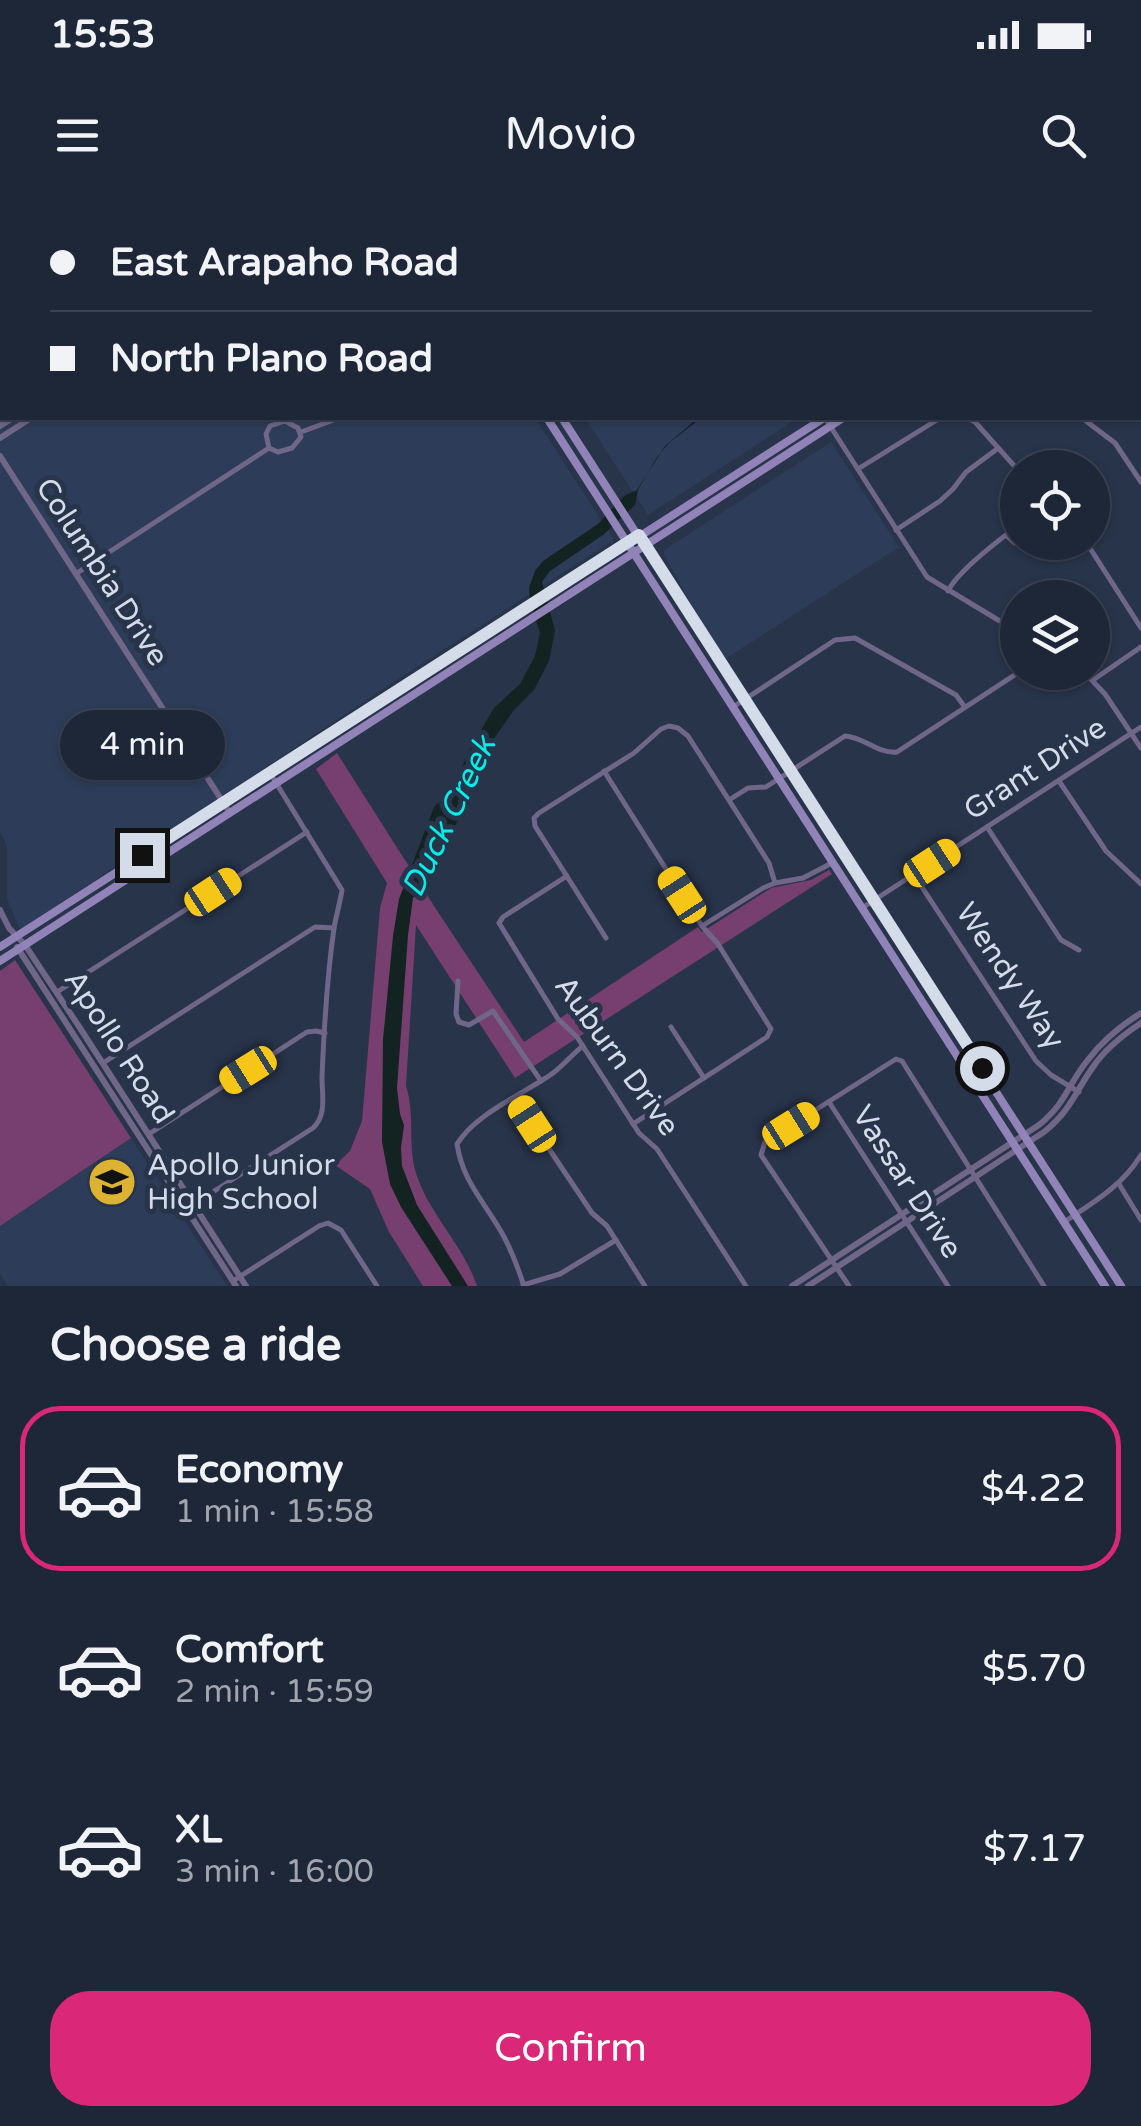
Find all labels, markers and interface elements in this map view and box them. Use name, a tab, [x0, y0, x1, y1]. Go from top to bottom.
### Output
text: 15:53	[50, 12, 155, 58]
icon: menu	[50, 108, 105, 163]
text: Movio	[504, 108, 637, 162]
icon: search	[1036, 108, 1091, 163]
text: East Arapaho Road	[110, 240, 459, 286]
text: North Plano Road	[110, 336, 433, 382]
map controls	[1000, 450, 1110, 690]
button: locate	[1000, 450, 1110, 560]
street label: Columbia Drive	[27, 471, 177, 673]
button: layers	[1000, 580, 1110, 690]
street label: Grant Drive	[957, 709, 1113, 829]
callout: 4 min	[59, 710, 224, 780]
text: 4 min	[100, 726, 185, 764]
water label: Duck Creek	[394, 728, 505, 903]
route end	[120, 833, 165, 878]
car	[899, 834, 965, 892]
car	[653, 862, 711, 928]
car	[180, 863, 246, 921]
street label: Wendy Way	[947, 896, 1073, 1056]
street label: Apollo Road	[56, 963, 182, 1131]
street label: Auburn Drive	[547, 969, 687, 1143]
car	[215, 1041, 281, 1099]
route start	[960, 1046, 1005, 1091]
car	[503, 1091, 561, 1157]
car	[758, 1097, 824, 1155]
street label: Vassar Drive	[844, 1099, 970, 1265]
place label: Apollo Junior High School	[147, 1147, 336, 1218]
school or university icon: Apollo Junior High School	[86, 1156, 138, 1208]
text: Choose a ride	[50, 1319, 341, 1373]
icon: car	[55, 1444, 145, 1534]
text: Economy	[175, 1447, 343, 1493]
text: $4.22	[981, 1466, 1086, 1512]
text: 1 min · 15:58	[175, 1493, 374, 1531]
icon: car	[55, 1624, 145, 1714]
text: Comfort	[175, 1627, 324, 1673]
text: $5.70	[982, 1646, 1086, 1692]
text: 2 min · 15:59	[175, 1673, 374, 1711]
icon: car	[55, 1804, 145, 1894]
text: XL	[175, 1807, 222, 1853]
text: $7.17	[983, 1826, 1086, 1872]
text: 3 min · 16:00	[175, 1853, 374, 1891]
button: Confirm	[50, 1991, 1091, 2106]

